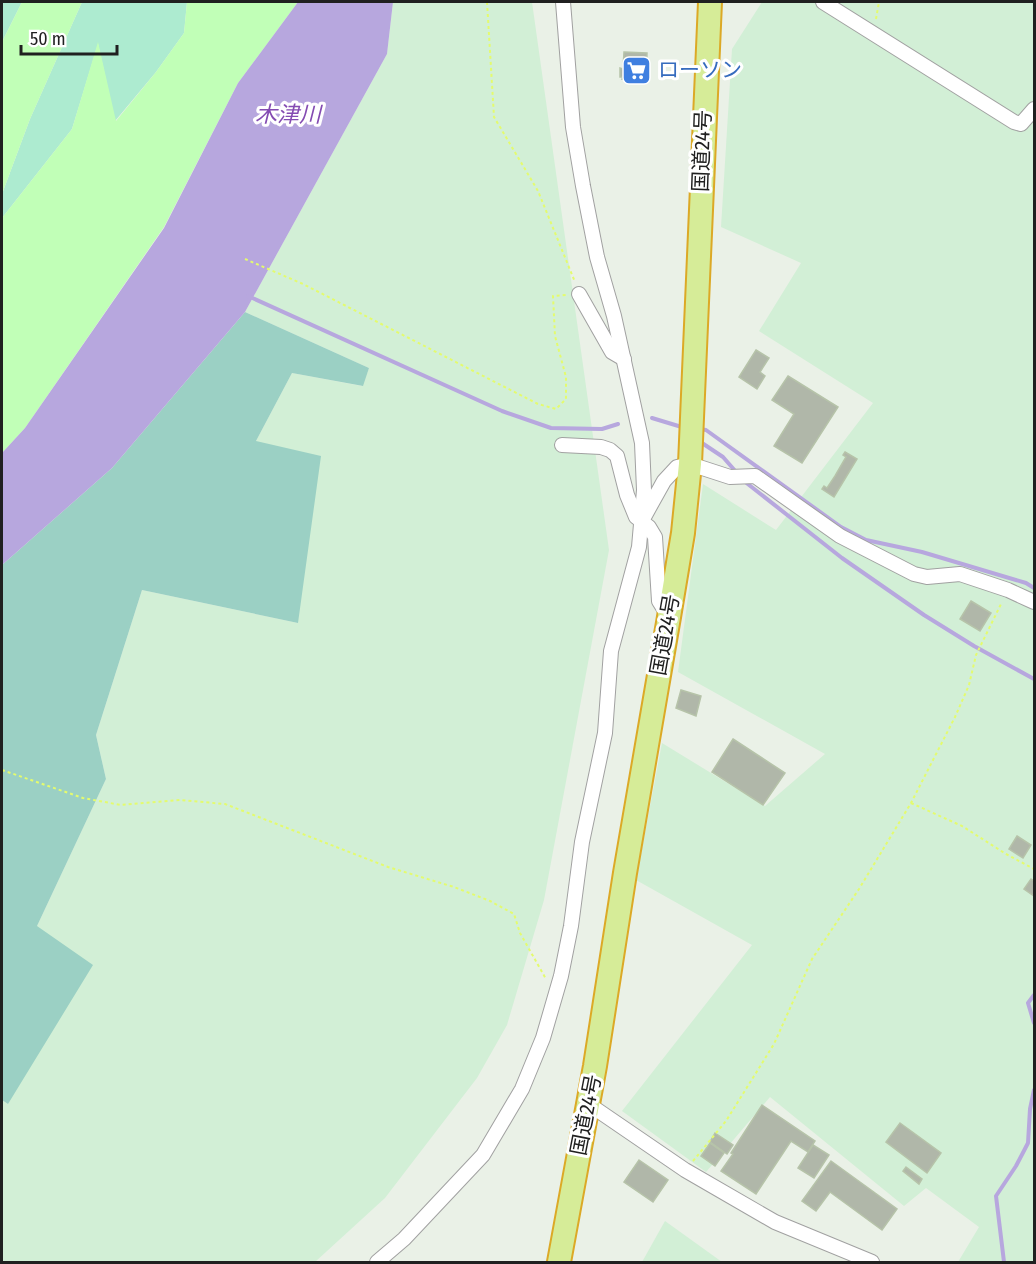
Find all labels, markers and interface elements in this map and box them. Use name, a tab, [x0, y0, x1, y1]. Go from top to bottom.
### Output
scale bar	[21, 18, 117, 56]
text: 50 m	[30, 28, 66, 50]
supermarket icon: ローソン	[621, 54, 653, 86]
place label: ローソン	[658, 57, 742, 83]
water label: 木津川	[255, 101, 323, 128]
street label: 国道24号	[688, 110, 716, 192]
street label: 国道24号	[645, 592, 685, 678]
street label: 国道24号	[565, 1072, 607, 1158]

